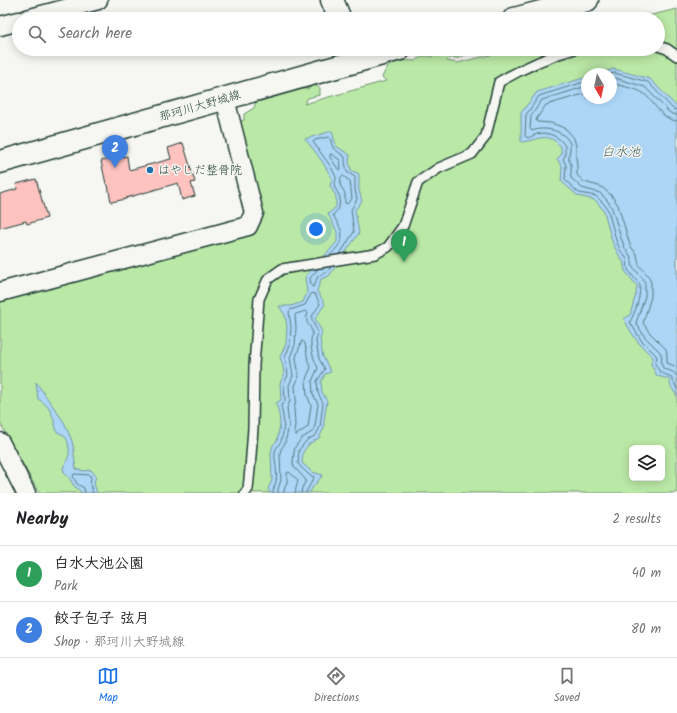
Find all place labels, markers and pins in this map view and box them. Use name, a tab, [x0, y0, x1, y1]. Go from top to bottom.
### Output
pin: 2	[102, 135, 128, 168]
place label: はやしだ整骨院	[158, 161, 242, 180]
marker: はやしだ整骨院	[145, 165, 155, 175]
pin: 1	[391, 229, 417, 262]

